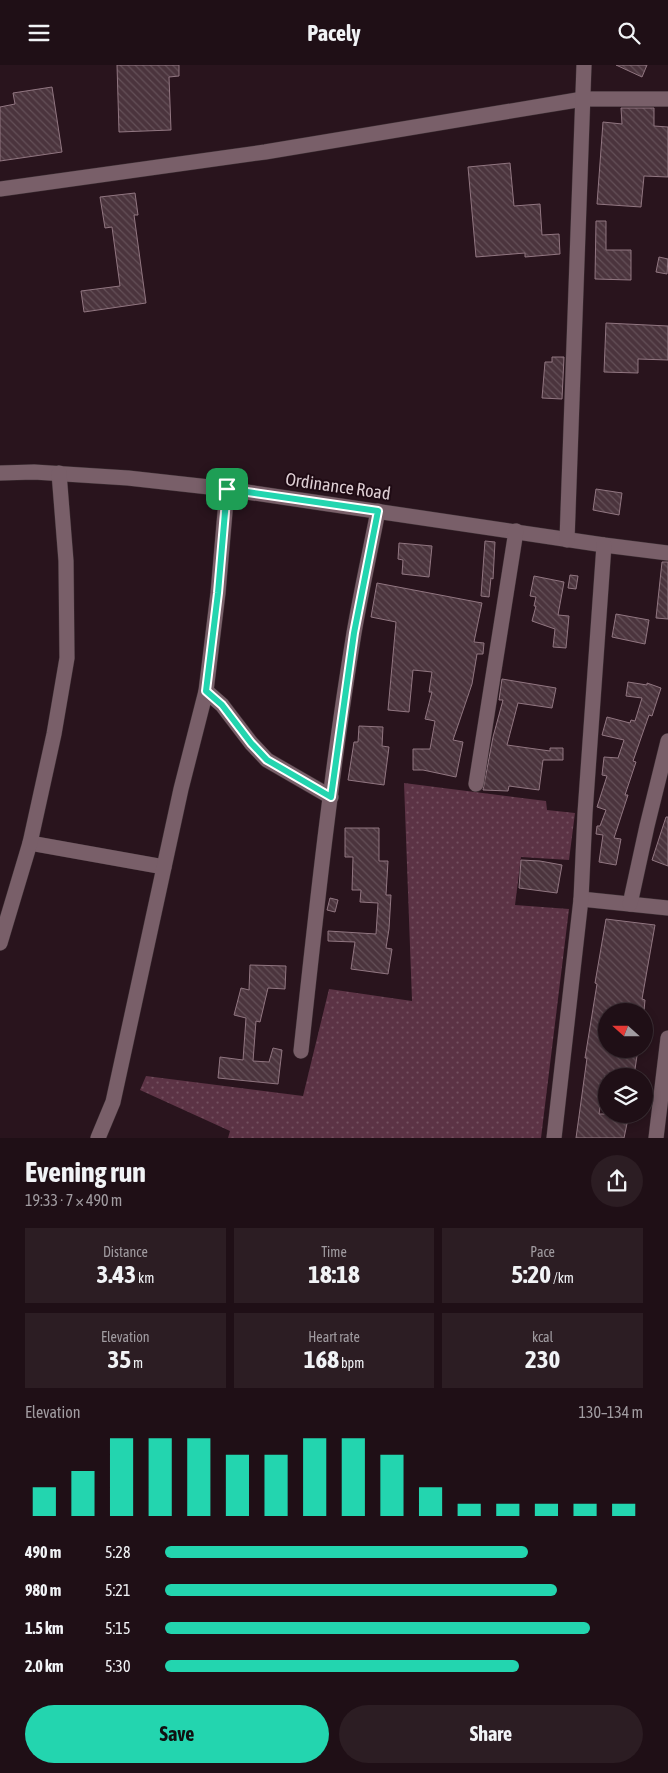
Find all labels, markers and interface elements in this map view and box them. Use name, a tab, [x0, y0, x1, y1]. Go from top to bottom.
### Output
icon: menu	[25, 19, 53, 47]
icon: search	[615, 19, 643, 47]
text: Pacely	[307, 20, 361, 46]
pin	[206, 468, 248, 510]
street label: Ordinance Road	[284, 468, 392, 504]
icon: arrive	[213, 475, 241, 503]
north arrow	[598, 1003, 652, 1057]
map controls	[598, 1003, 653, 1123]
button: layers	[598, 1068, 653, 1123]
button: share	[591, 1155, 643, 1207]
text: Evening run	[25, 1156, 146, 1188]
text: 19:33 · 7 × 490 m	[25, 1191, 122, 1209]
text: Distance	[103, 1244, 148, 1260]
text: Time	[321, 1244, 347, 1260]
text: Pace	[530, 1244, 555, 1260]
text: 3.43	[96, 1260, 136, 1288]
text: 18:18	[308, 1260, 360, 1288]
text: 5:20	[511, 1260, 551, 1288]
text: km	[136, 1270, 154, 1286]
text: /km	[551, 1270, 574, 1286]
text: Elevation	[101, 1329, 150, 1345]
text: Heart rate	[308, 1329, 360, 1345]
text: kcal	[532, 1329, 553, 1345]
text: 35	[108, 1345, 131, 1373]
text: 168	[304, 1345, 339, 1373]
text: 230	[525, 1345, 560, 1373]
text: m	[131, 1355, 143, 1371]
text: bpm	[339, 1355, 364, 1371]
text: Elevation	[25, 1403, 80, 1421]
text: 130–134 m	[579, 1403, 643, 1421]
text: 490 m	[25, 1543, 61, 1561]
text: 5:28	[105, 1543, 130, 1561]
text: 980 m	[25, 1581, 61, 1599]
text: 5:21	[105, 1581, 130, 1599]
text: 1.5 km	[25, 1619, 64, 1637]
text: 5:15	[105, 1619, 130, 1637]
text: 2.0 km	[25, 1657, 64, 1675]
text: 5:30	[105, 1657, 130, 1675]
button: Save	[25, 1705, 329, 1763]
button: Share	[339, 1705, 643, 1763]

